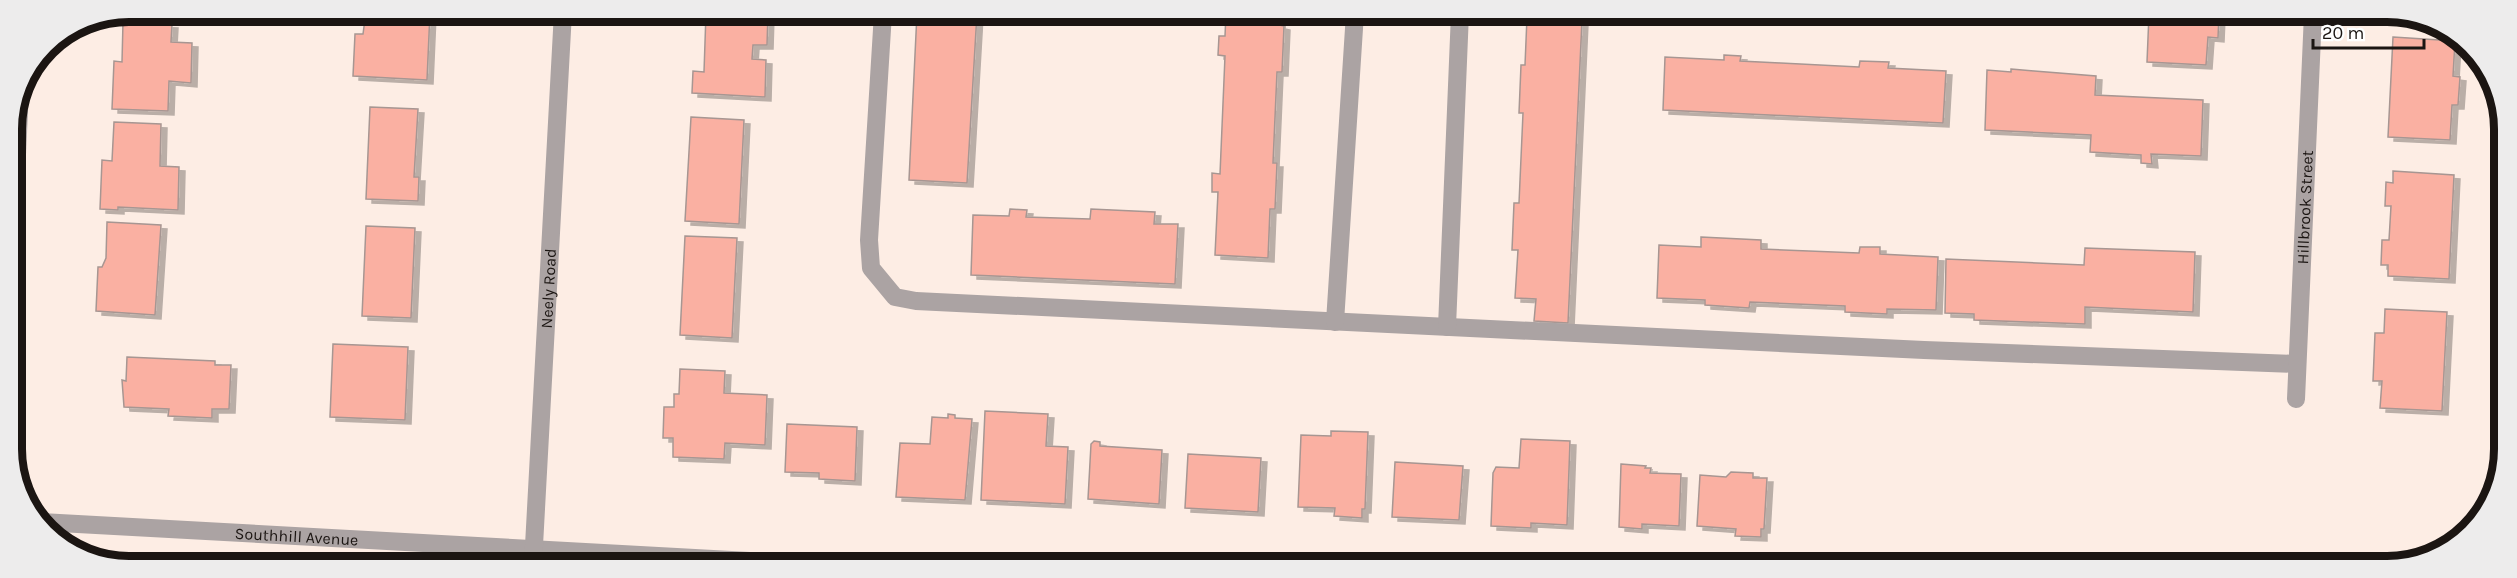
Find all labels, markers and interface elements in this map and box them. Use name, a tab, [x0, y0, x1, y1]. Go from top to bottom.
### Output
scale bar	[2313, 12, 2424, 50]
text: 20 m	[2322, 22, 2364, 44]
street label: Hillbrook Street	[2292, 150, 2316, 265]
street label: Neely Road	[536, 248, 560, 329]
street label: Southhill Avenue	[234, 523, 359, 549]

